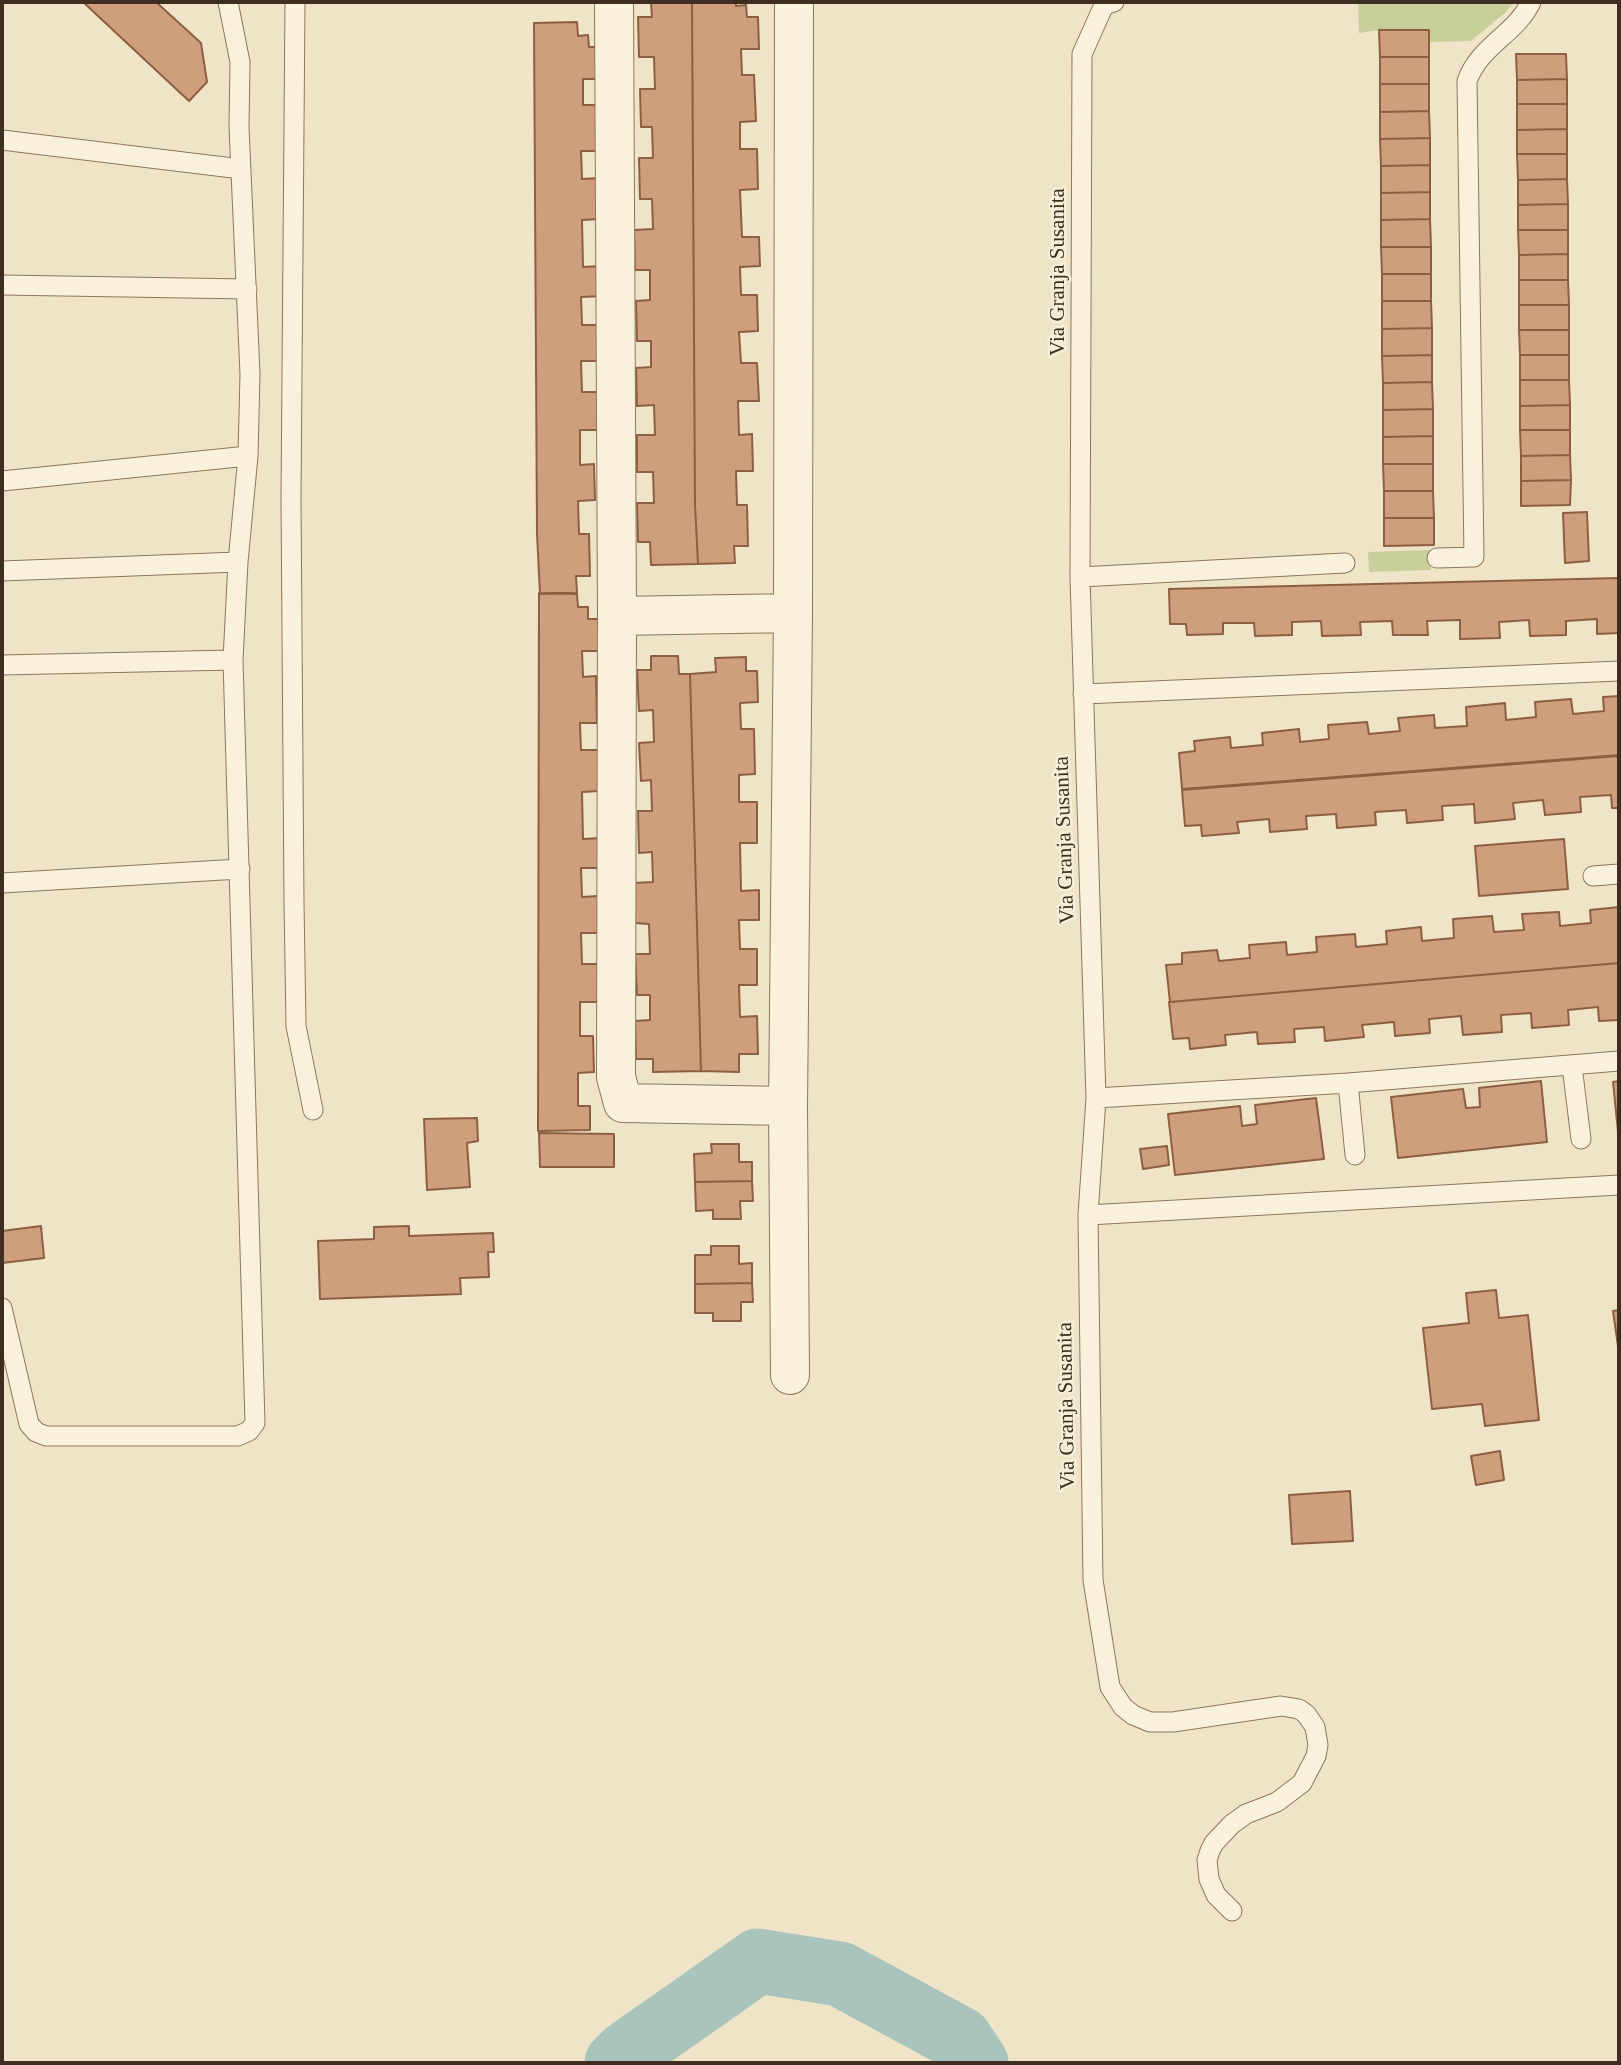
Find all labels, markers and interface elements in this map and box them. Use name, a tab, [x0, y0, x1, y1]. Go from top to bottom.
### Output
street label: Via Granja Susanita	[1045, 188, 1071, 356]
street label: Via Granja Susanita	[1049, 756, 1081, 924]
street label: Via Granja Susanita	[1053, 1322, 1081, 1490]

